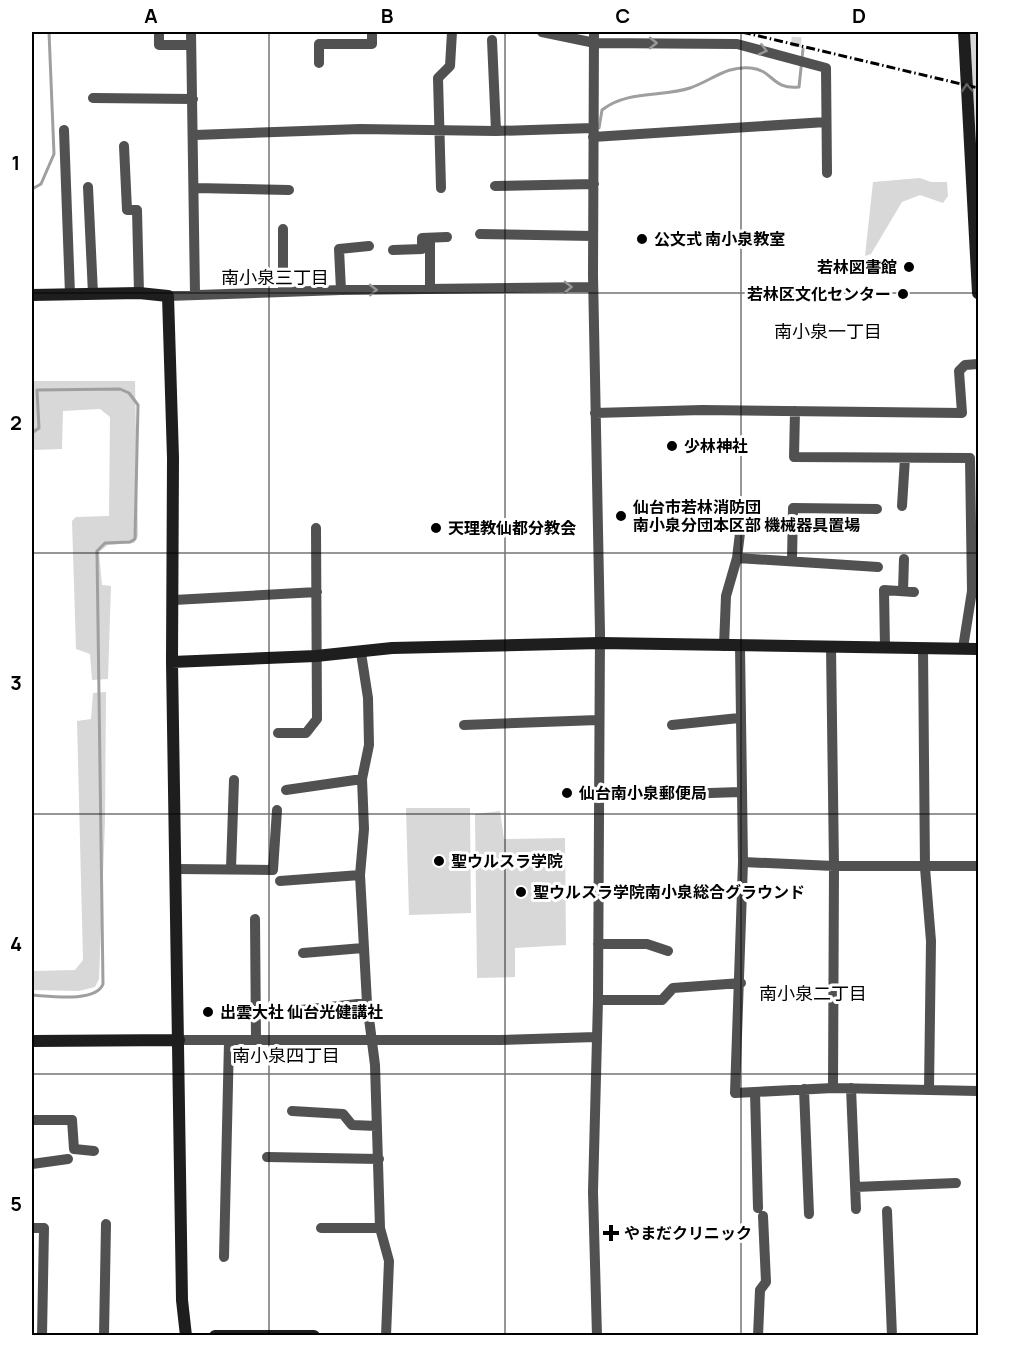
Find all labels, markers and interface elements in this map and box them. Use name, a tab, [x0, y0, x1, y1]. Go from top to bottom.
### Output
text: A	[144, 2, 158, 29]
text: B	[381, 2, 394, 29]
text: C	[616, 2, 630, 29]
text: D	[852, 2, 866, 29]
one-way arrow	[649, 37, 658, 49]
one-way arrow	[757, 43, 768, 55]
one-way arrow	[961, 83, 974, 92]
text: 1	[12, 149, 20, 176]
place label: 公文式 南小泉教室	[654, 228, 785, 250]
marker: 公文式 南小泉教室	[635, 232, 649, 246]
place label: 若林図書館	[817, 256, 897, 278]
marker: 若林図書館	[902, 260, 916, 274]
district label: 南小泉三丁目	[221, 265, 329, 289]
one-way arrow	[564, 281, 573, 293]
one-way arrow	[369, 283, 378, 296]
place label: 若林区文化センター	[747, 283, 891, 305]
marker: 若林区文化センター	[896, 287, 910, 301]
district label: 南小泉一丁目	[774, 319, 882, 343]
text: 2	[10, 409, 22, 436]
place label: 少林神社	[684, 435, 748, 457]
marker: 少林神社	[665, 439, 679, 453]
place label: 仙台市若林消防団 南小泉分団本区部 機械器具置場	[632, 496, 860, 536]
marker: 仙台市若林消防団 南小泉分団本区部 機械器具置場	[614, 509, 628, 523]
place label: 天理教仙都分教会	[448, 517, 576, 539]
marker: 天理教仙都分教会	[429, 521, 443, 535]
text: 3	[10, 669, 22, 696]
place label: 仙台南小泉郵便局	[578, 782, 707, 804]
marker: 仙台南小泉郵便局	[560, 786, 574, 800]
place label: 聖ウルスラ学院	[451, 850, 563, 872]
marker: 聖ウルスラ学院	[432, 854, 446, 868]
place label: 聖ウルスラ学院南小泉総合グラウンド	[533, 881, 805, 903]
marker: 聖ウルスラ学院南小泉総合グラウンド	[514, 885, 528, 899]
text: 4	[10, 930, 22, 957]
district label: 南小泉二丁目	[759, 981, 867, 1005]
place label: 出雲大社 仙台光健講社	[220, 1001, 383, 1023]
marker: 出雲大社 仙台光健講社	[201, 1005, 215, 1019]
district label: 南小泉四丁目	[232, 1043, 340, 1067]
text: 5	[10, 1190, 22, 1217]
place label: やまだクリニック	[624, 1222, 752, 1244]
marker: やまだクリニック	[602, 1224, 620, 1242]

